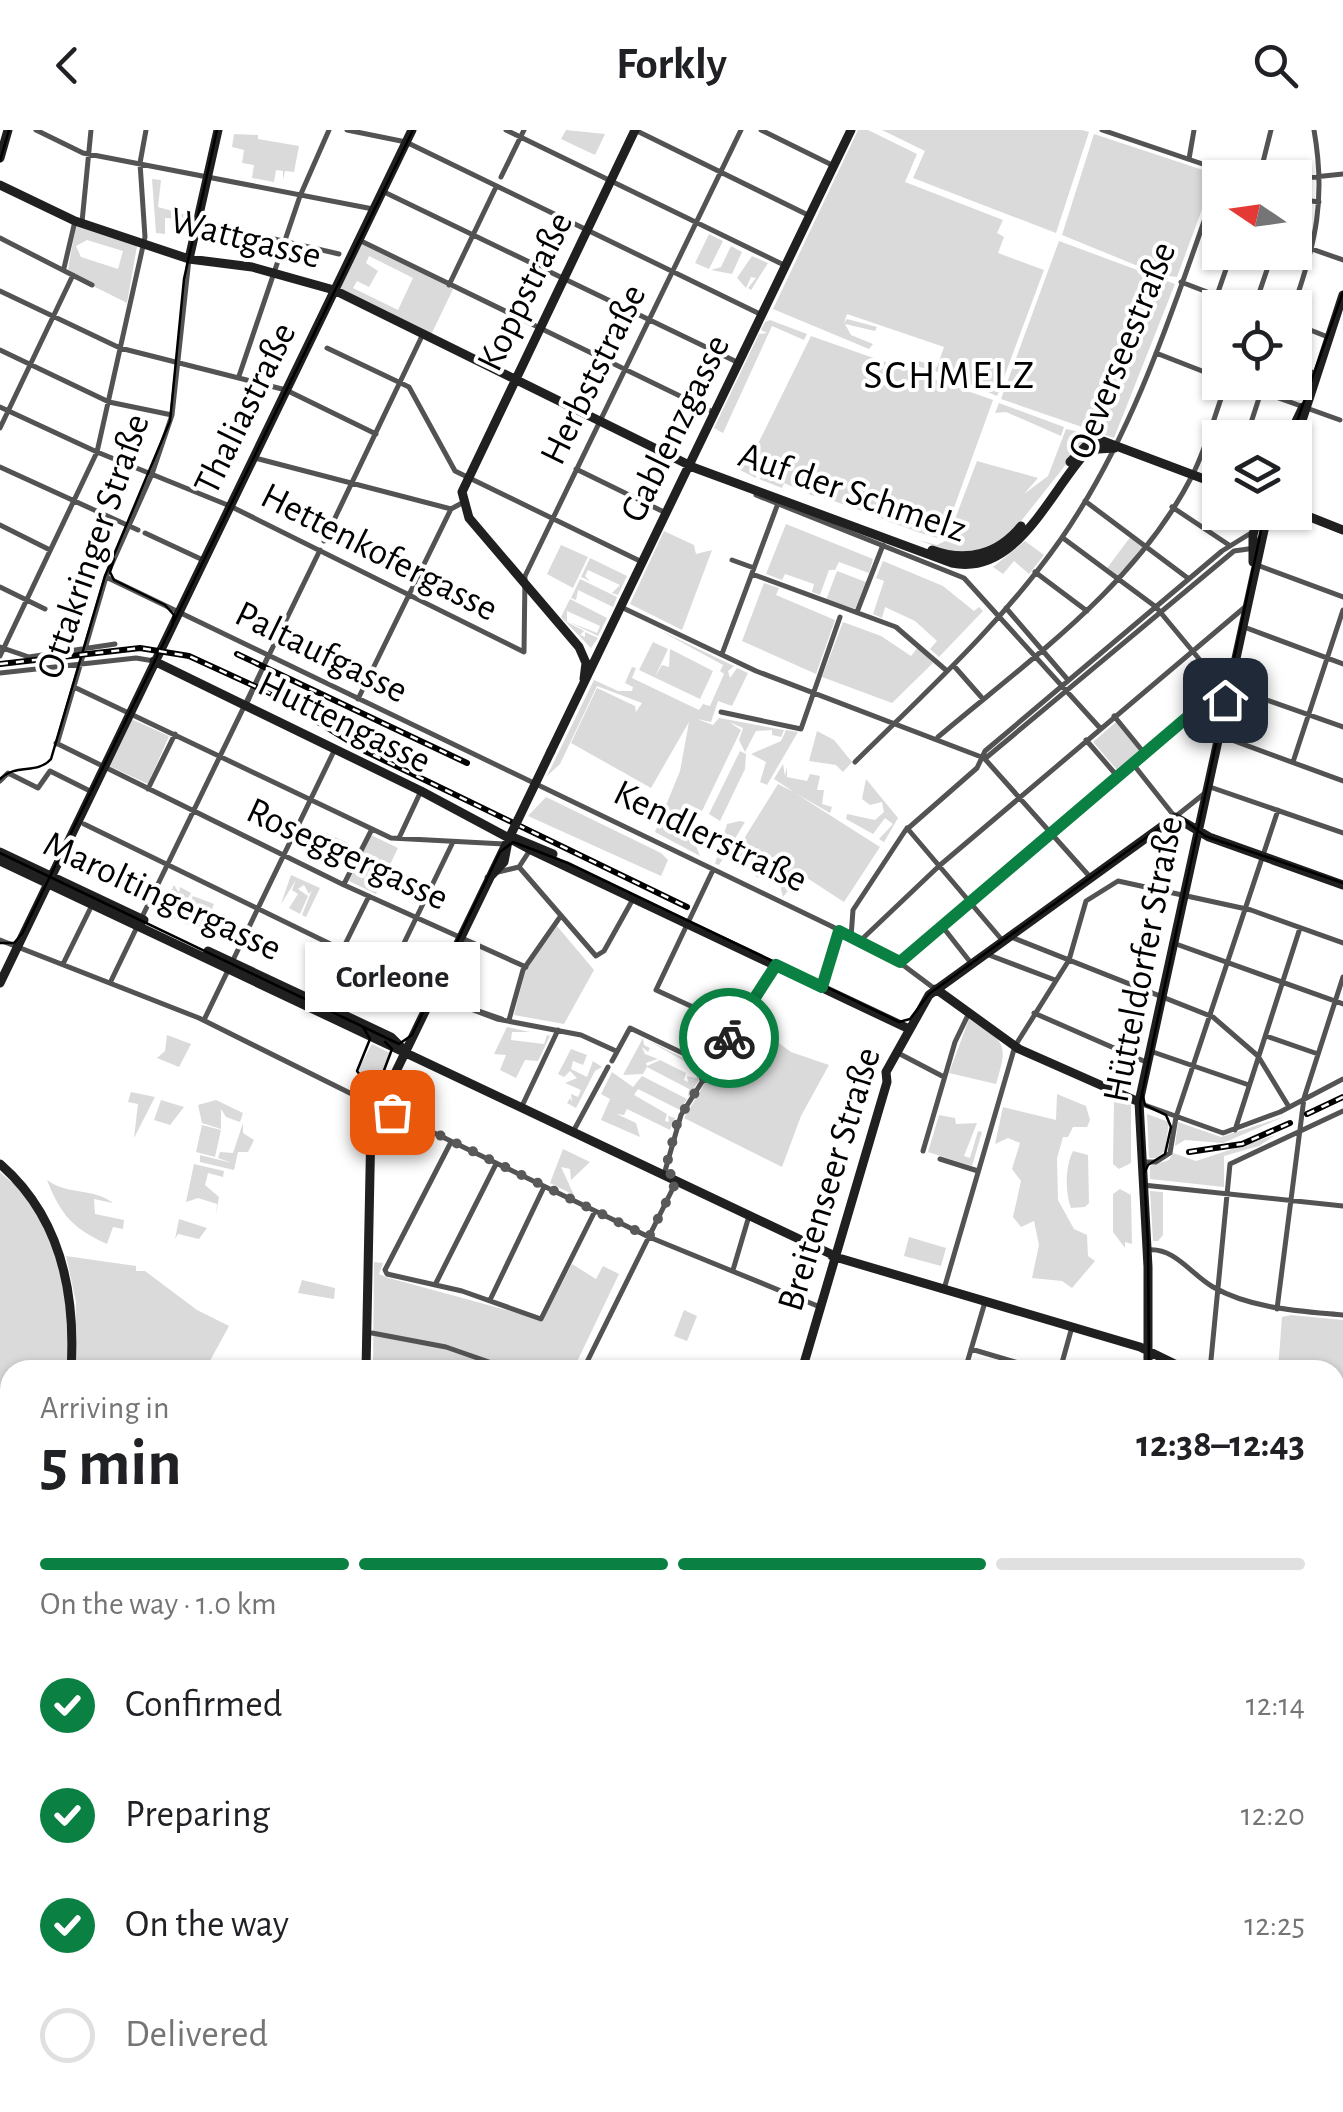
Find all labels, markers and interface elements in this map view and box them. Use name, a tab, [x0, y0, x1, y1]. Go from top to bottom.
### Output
icon: back	[40, 38, 95, 93]
icon: search	[1248, 38, 1303, 93]
text: Forkly	[616, 42, 727, 87]
north arrow	[1202, 160, 1312, 270]
map controls	[1202, 160, 1312, 530]
street label: Wattgasse	[166, 202, 325, 276]
street label: Koppstraße	[471, 206, 580, 377]
street label: Oeverseestraße	[1062, 237, 1184, 465]
street label: Herbststraße	[534, 279, 654, 471]
button: locate	[1202, 290, 1312, 400]
street label: Thaliastraße	[188, 317, 304, 501]
street label: Gablenzgasse	[614, 329, 737, 528]
district label: SCHMELZ	[863, 356, 1037, 396]
street label: Ottakringer Straße	[31, 410, 157, 684]
button: layers	[1202, 420, 1312, 530]
street label: Auf der Schmelz	[734, 436, 971, 550]
street label: Hettenkofergasse	[255, 477, 504, 629]
street label: Paltaufgasse	[229, 595, 413, 711]
pin	[1183, 658, 1268, 743]
street label: Huttengasse	[252, 665, 437, 781]
icon: home	[1198, 673, 1253, 728]
street label: Kendlerstraße	[607, 774, 813, 900]
street label: Roseggergasse	[241, 792, 454, 918]
street label: Hütteldorfer Straße	[1098, 813, 1190, 1106]
street label: Maroltingergasse	[37, 825, 287, 968]
callout: Corleone	[304, 942, 480, 1012]
text: Corleone	[336, 961, 449, 993]
courier	[679, 988, 779, 1088]
icon: bike	[702, 1011, 757, 1066]
street label: Breitenseer Straße	[772, 1043, 888, 1316]
pin	[350, 1070, 435, 1155]
icon: bag	[365, 1085, 420, 1140]
text: Arriving in	[40, 1392, 169, 1424]
text: 12:38–12:43	[1136, 1426, 1305, 1464]
text: 5 min	[40, 1432, 182, 1497]
text: On the way · 1.0 km	[40, 1588, 277, 1620]
icon: check	[40, 1678, 95, 1733]
text: Confirmed	[125, 1686, 282, 1724]
text: 12:14	[1246, 1689, 1305, 1721]
icon: check	[40, 1788, 95, 1843]
text: Preparing	[125, 1796, 270, 1834]
text: 12:20	[1241, 1799, 1305, 1831]
icon: check	[40, 1898, 95, 1953]
text: On the way	[125, 1906, 289, 1944]
text: 12:25	[1244, 1909, 1305, 1941]
text: Delivered	[125, 2016, 268, 2054]

